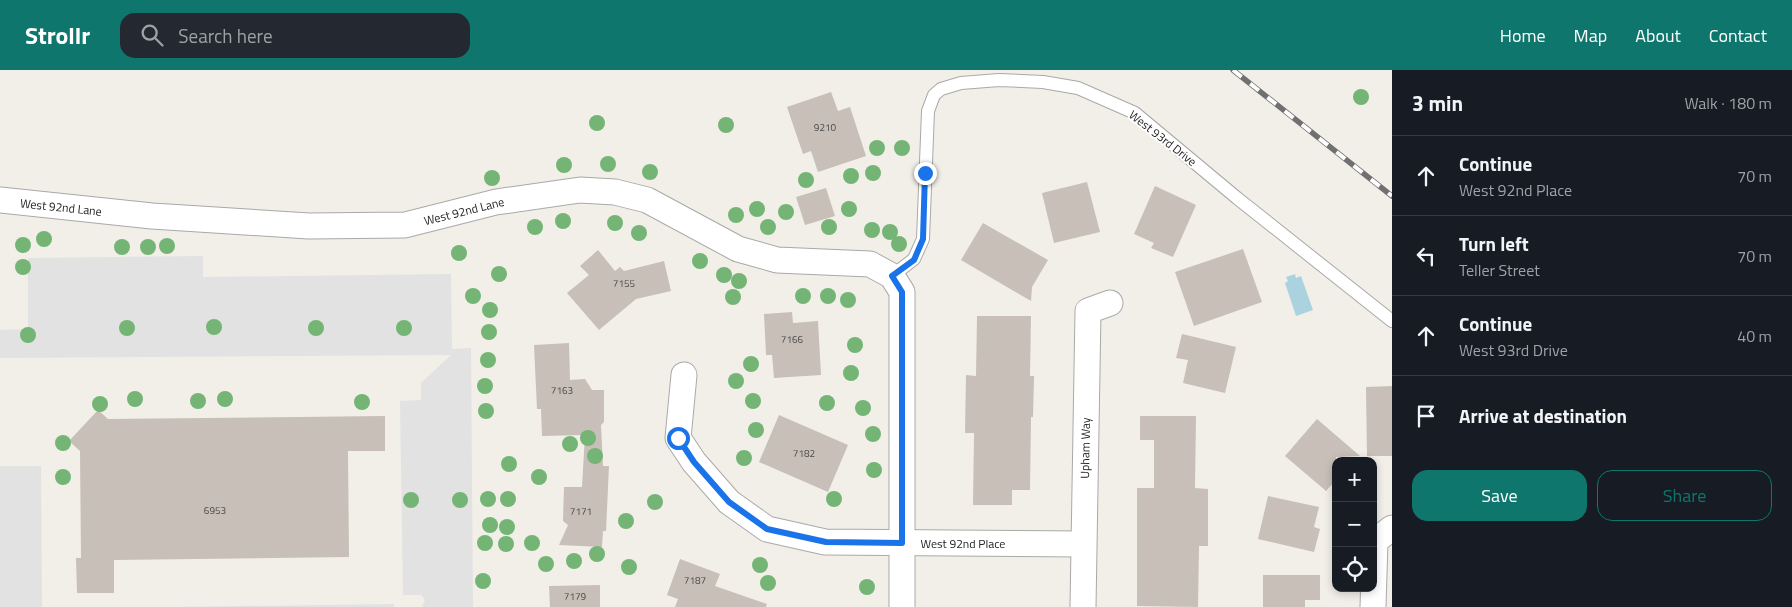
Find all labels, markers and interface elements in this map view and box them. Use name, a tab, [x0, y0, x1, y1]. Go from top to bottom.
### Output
search box	[120, 13, 470, 58]
text: Strollr	[25, 17, 90, 53]
icon: search	[138, 21, 166, 49]
text: Search here	[178, 21, 273, 50]
text: Home	[1500, 22, 1546, 49]
text: Map	[1574, 22, 1607, 49]
text: About	[1635, 22, 1681, 49]
text: Contact	[1709, 22, 1767, 49]
text: 3 min	[1412, 87, 1463, 119]
text: Walk · 180 m	[1684, 91, 1772, 115]
street label: West 93rd Drive	[1125, 105, 1201, 171]
house number: 9210	[814, 120, 837, 135]
text: Continue	[1459, 149, 1532, 178]
route end	[914, 162, 937, 185]
icon: ahead	[1412, 162, 1440, 190]
text: 70 m	[1737, 164, 1772, 188]
text: West 92nd Place	[1459, 178, 1572, 202]
street label: West 92nd Lane	[422, 192, 506, 230]
street label: West 92nd Lane	[19, 193, 103, 221]
text: Turn left	[1459, 229, 1529, 258]
icon: left	[1412, 242, 1440, 270]
text: 70 m	[1737, 244, 1772, 268]
text: Teller Street	[1459, 258, 1540, 282]
house number: 7155	[613, 276, 636, 291]
text: Continue	[1459, 309, 1532, 338]
icon: ahead	[1412, 322, 1440, 350]
text: 40 m	[1737, 324, 1772, 348]
house number: 7166	[781, 332, 804, 347]
text: West 93rd Drive	[1459, 338, 1568, 362]
house number: 7163	[551, 383, 573, 398]
text: Arrive at destination	[1459, 401, 1627, 430]
icon: arrive	[1412, 402, 1440, 430]
street label: Upham Way	[1075, 417, 1095, 479]
route start	[667, 427, 690, 450]
house number: 7182	[793, 446, 815, 461]
map controls	[1332, 457, 1377, 592]
button: +	[1332, 457, 1377, 502]
button: Save	[1412, 470, 1587, 521]
button: Share	[1597, 470, 1772, 521]
button: −	[1332, 502, 1377, 547]
house number: 6953	[204, 503, 226, 518]
house number: 7171	[570, 504, 592, 519]
street label: West 92nd Place	[921, 534, 1005, 553]
button: locate	[1332, 547, 1377, 592]
house number: 7187	[684, 573, 706, 588]
house number: 7179	[564, 589, 587, 604]

